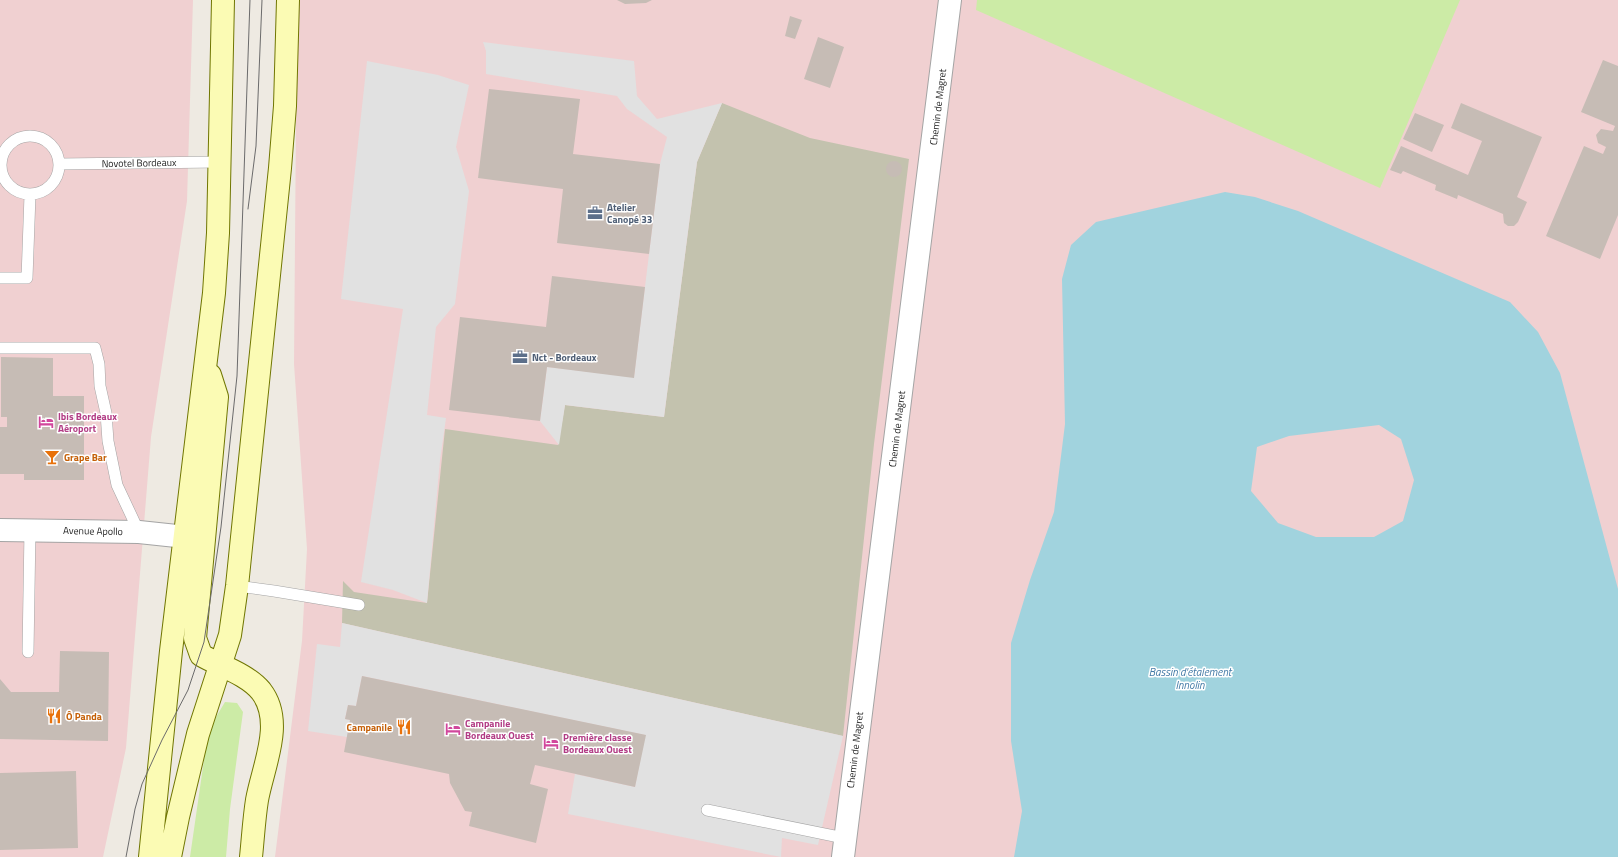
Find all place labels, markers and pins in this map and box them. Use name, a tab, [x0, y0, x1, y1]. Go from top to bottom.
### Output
place label: Atelier Canopé 33	[607, 200, 652, 227]
office icon: Atelier Canopé 33	[586, 204, 604, 222]
office icon: Nct - Bordeaux	[511, 348, 529, 366]
place label: Nct - Bordeaux	[532, 350, 597, 365]
place label: Ibis Bordeaux Aéroport	[58, 409, 117, 436]
hotel icon: Ibis Bordeaux Aéroport	[37, 413, 55, 431]
bar icon: Grape Bar	[43, 448, 61, 466]
place label: Grape Bar	[64, 450, 107, 465]
restaurant icon: Ô Panda	[45, 707, 63, 725]
place label: Ô Panda	[66, 709, 102, 724]
place label: Campanile Bordeaux Ouest	[465, 716, 534, 743]
restaurant icon: Campanile	[395, 718, 413, 736]
place label: Campanile	[347, 720, 392, 735]
hotel icon: Campanile Bordeaux Ouest	[444, 720, 462, 738]
place label: Première classe Bordeaux Ouest	[563, 730, 632, 757]
hotel icon: Première classe Bordeaux Ouest	[542, 734, 560, 752]

